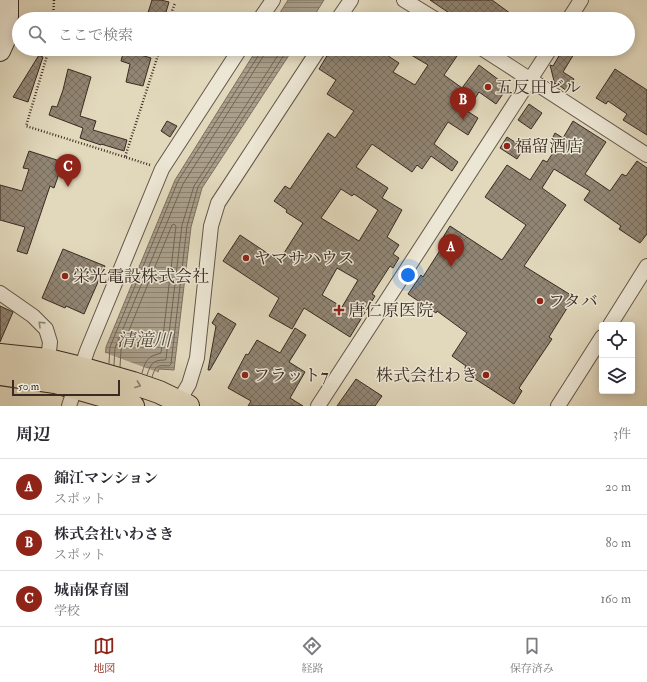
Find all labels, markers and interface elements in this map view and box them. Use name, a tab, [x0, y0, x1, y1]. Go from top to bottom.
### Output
search box	[12, 12, 635, 56]
icon: search	[26, 23, 48, 45]
text: ここで検索	[58, 26, 133, 45]
place label: 五反田ビル	[496, 77, 581, 98]
marker: 五反田ビル	[483, 82, 493, 92]
pin: B	[450, 87, 476, 120]
place label: 福留酒店	[515, 136, 583, 157]
marker: 福留酒店	[502, 141, 512, 151]
pin: C	[55, 154, 81, 187]
pin: A	[438, 234, 464, 267]
place label: ヤマサハウス	[254, 248, 354, 269]
marker: ヤマサハウス	[241, 253, 251, 263]
your location	[398, 265, 418, 285]
place label: 栄光電設株式会社	[73, 266, 209, 287]
marker: 栄光電設株式会社	[60, 271, 70, 281]
place label: フタバ	[548, 291, 598, 312]
marker: フタバ	[535, 296, 545, 306]
place label: 唐仁原医院	[348, 300, 433, 321]
marker: 唐仁原医院	[333, 304, 345, 316]
one-way arrow	[38, 321, 46, 328]
map controls	[599, 322, 635, 394]
button: locate	[599, 322, 635, 358]
water label: 清滝川	[117, 329, 173, 352]
button: layers	[599, 358, 635, 394]
place label: フラット7	[253, 365, 329, 386]
place label: 株式会社わき	[376, 365, 478, 386]
marker: フラット7	[240, 370, 250, 380]
marker: 株式会社わき	[481, 370, 491, 380]
scale bar	[12, 378, 120, 397]
text: 50 m	[18, 380, 39, 393]
one-way arrow	[134, 380, 141, 388]
text: 周辺	[16, 424, 50, 445]
text: 3件	[613, 426, 631, 442]
text: 錦江マンション	[54, 469, 158, 488]
text: A	[25, 479, 33, 495]
text: 20 m	[605, 479, 631, 495]
text: スポット	[54, 491, 106, 507]
text: 株式会社いわさき	[54, 525, 174, 544]
text: B	[25, 535, 33, 551]
text: 80 m	[605, 535, 631, 551]
text: スポット	[54, 547, 106, 563]
text: 城南保育園	[54, 581, 129, 600]
text: C	[24, 591, 34, 607]
text: 160 m	[600, 591, 631, 607]
text: 学校	[54, 603, 80, 619]
tab: 地図	[93, 635, 115, 675]
tab: 経路	[301, 635, 323, 675]
tab: 保存済み	[510, 635, 554, 675]

